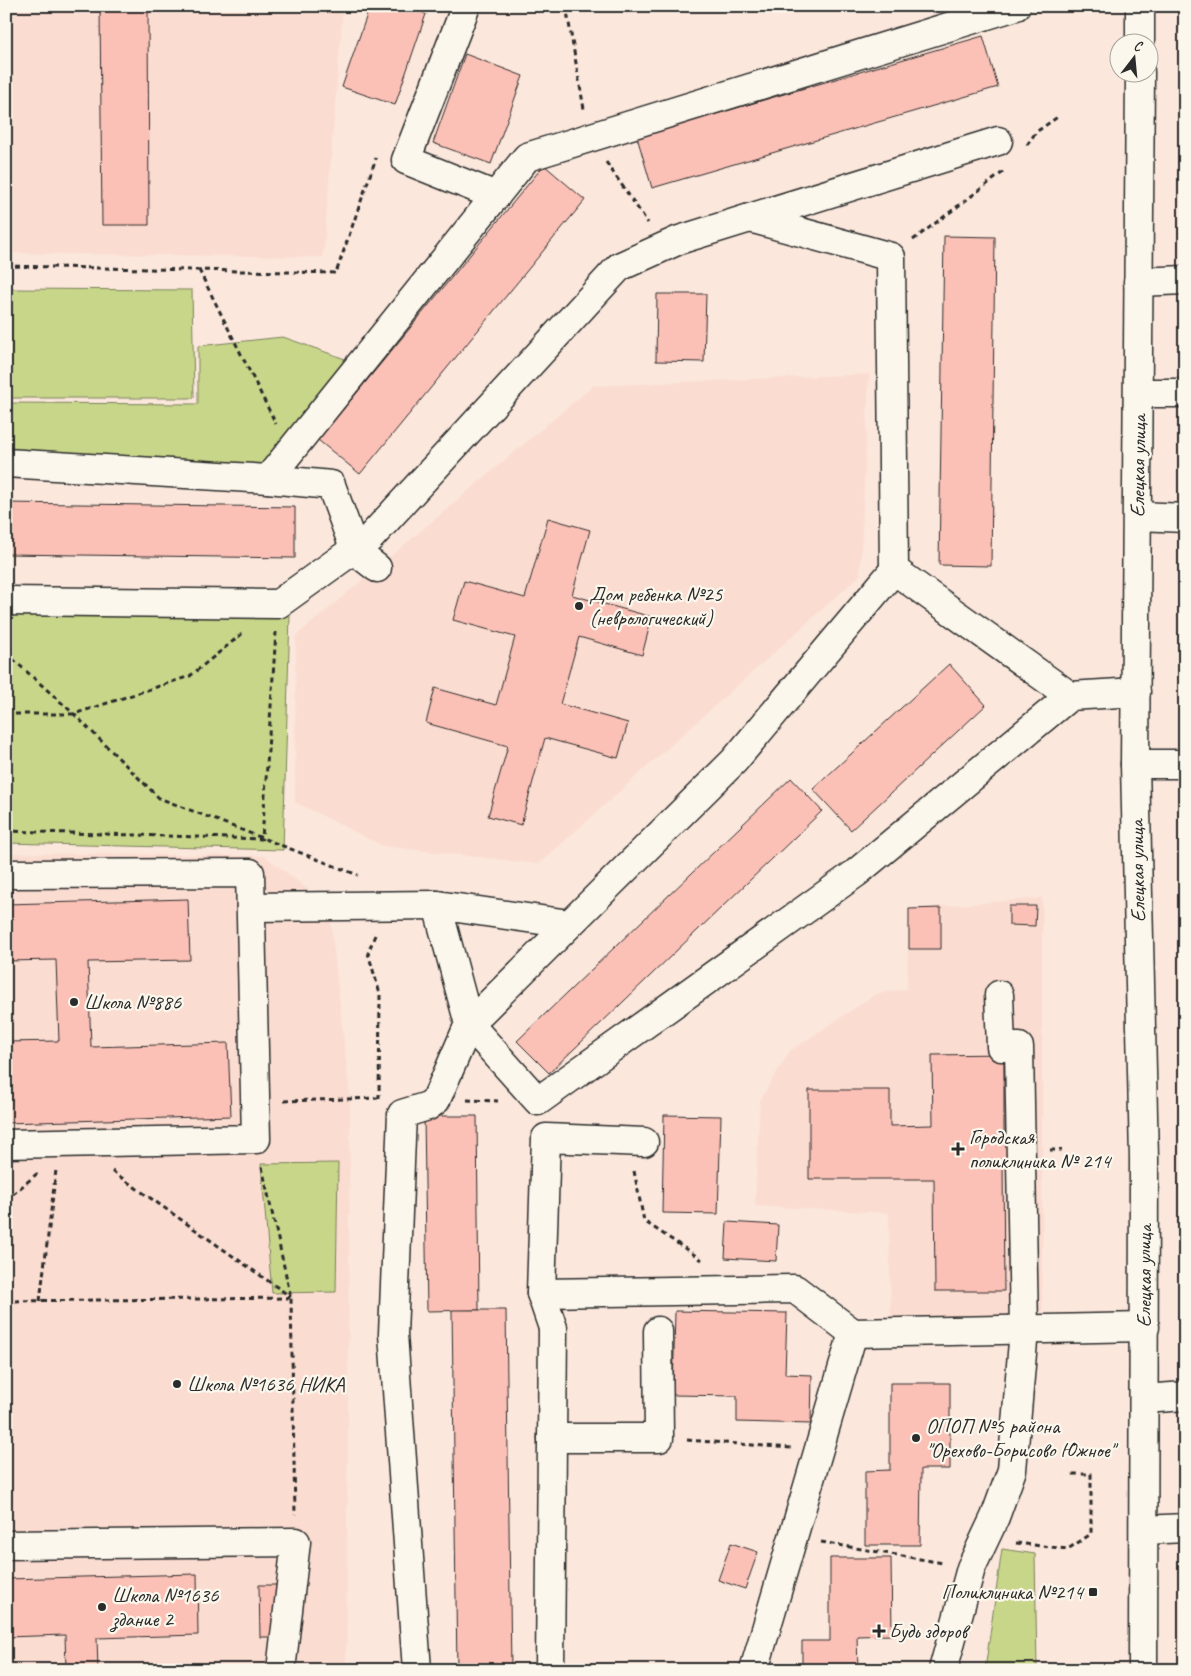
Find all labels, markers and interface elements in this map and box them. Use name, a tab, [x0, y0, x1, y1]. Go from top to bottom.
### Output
north arrow	[1108, 32, 1158, 82]
text: С	[1132, 37, 1145, 56]
street label: Елецкая улица	[1124, 412, 1152, 517]
place label: Дом ребенка №25 (неврологический)	[589, 581, 724, 631]
marker: Дом ребенка №25 (неврологический)	[573, 600, 585, 612]
street label: Елецкая улица	[1123, 817, 1151, 922]
place label: Школа №886	[84, 989, 182, 1015]
marker: Школа №886	[68, 996, 80, 1008]
place label: Городская поликлиника № 214	[969, 1124, 1113, 1174]
marker: Городская поликлиника № 214	[951, 1142, 965, 1156]
street label: Елецкая улица	[1131, 1222, 1157, 1327]
place label: Школа №1636 НИКА	[187, 1371, 345, 1397]
marker: Школа №1636 НИКА	[171, 1378, 183, 1390]
place label: ОПОП №5 района "Орехово-Борисово Южное"	[926, 1413, 1118, 1463]
marker: ОПОП №5 района "Орехово-Борисово Южное"	[910, 1432, 922, 1444]
place label: Поликлиника №214	[941, 1579, 1086, 1605]
place label: Школа №1636 здание 2	[109, 1582, 219, 1633]
marker: Поликлиника №214	[1087, 1586, 1099, 1598]
marker: Школа №1636 здание 2	[96, 1601, 108, 1613]
place label: Будь здоров	[889, 1618, 971, 1644]
marker: Будь здоров	[873, 1625, 885, 1637]

